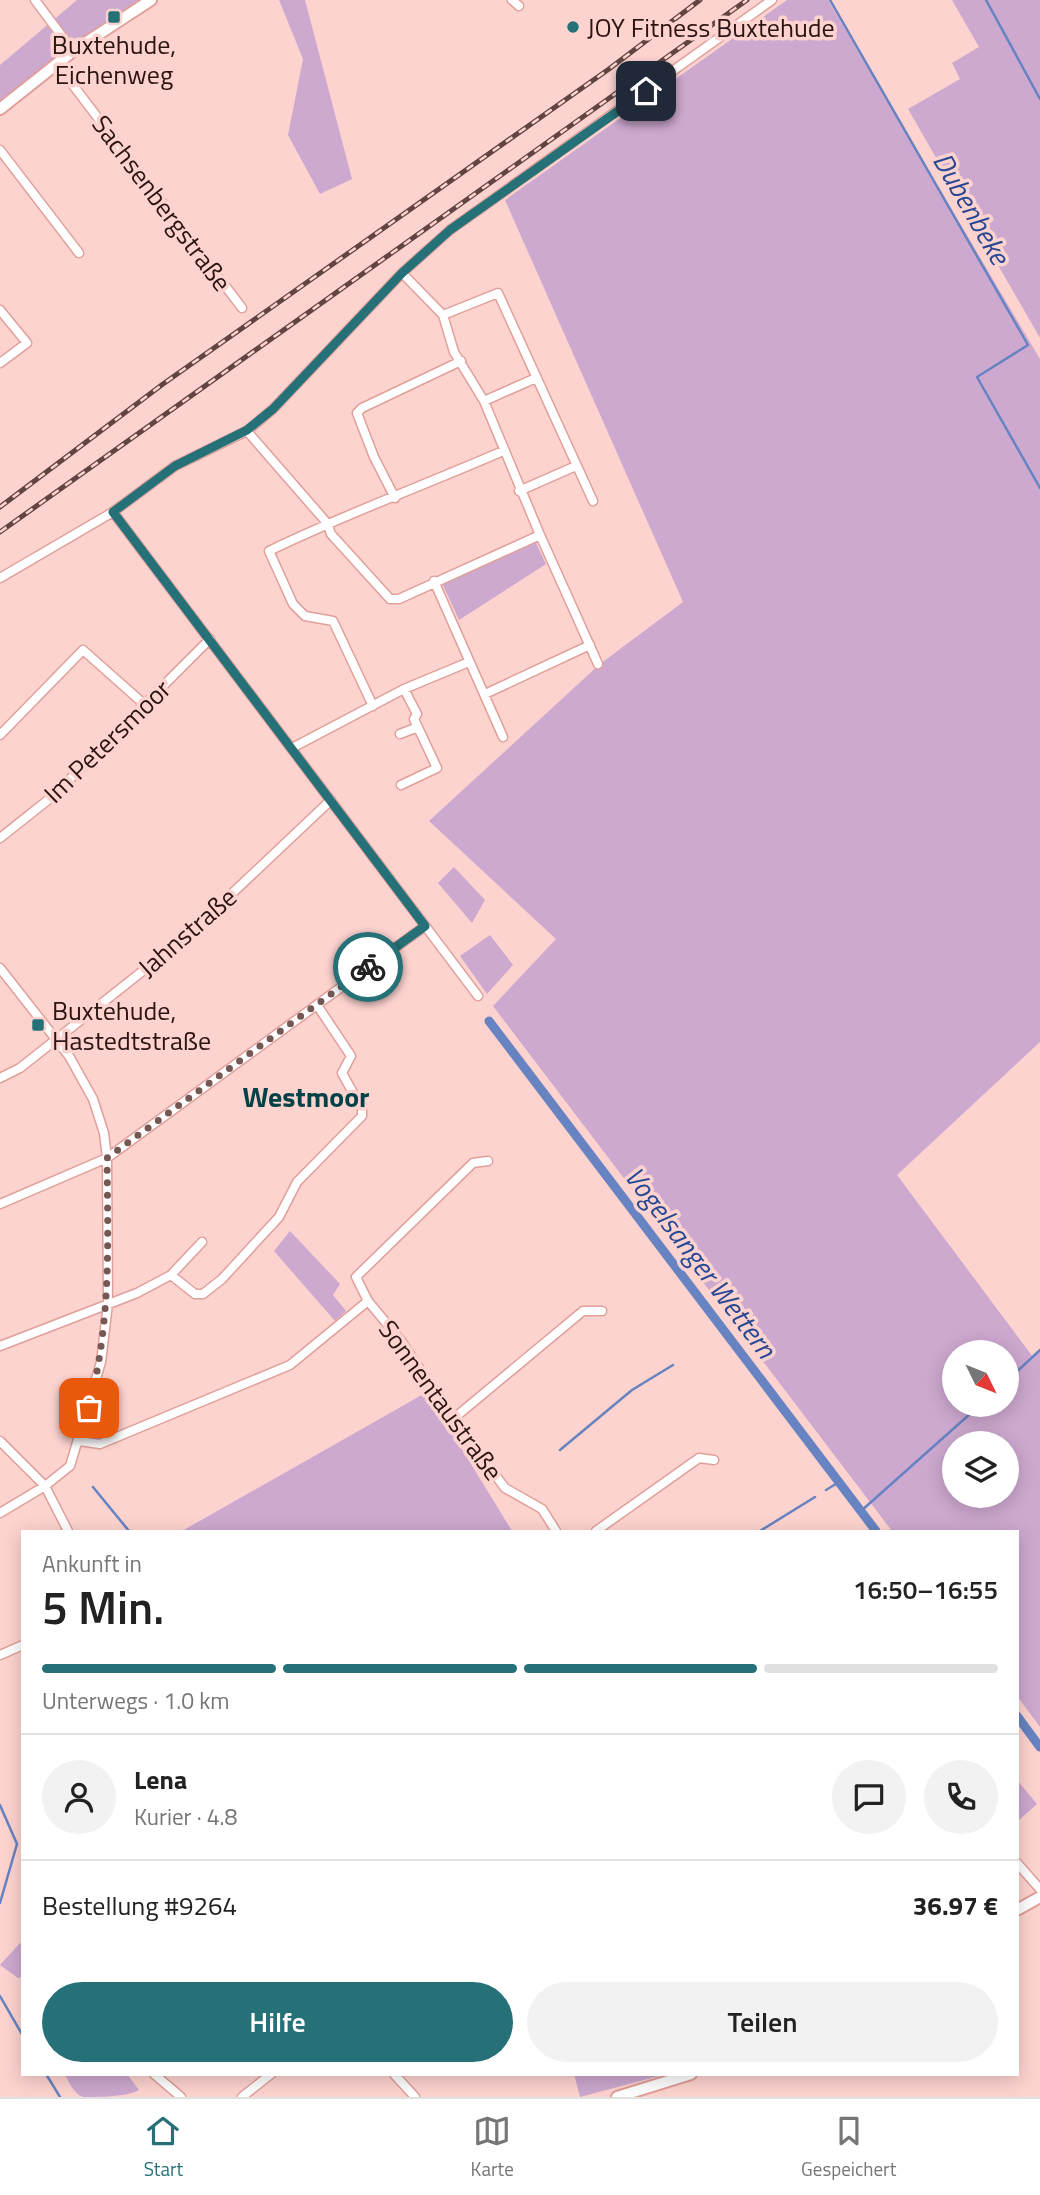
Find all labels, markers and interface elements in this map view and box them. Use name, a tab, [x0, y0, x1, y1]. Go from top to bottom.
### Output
place label: JOY Fitness Buxtehude	[587, 8, 835, 47]
marker: Buxtehude, Eichenweg	[106, 9, 122, 25]
marker: JOY Fitness Buxtehude	[565, 19, 581, 35]
place label: Buxtehude, Eichenweg	[52, 25, 176, 94]
pin	[616, 61, 676, 121]
icon: home	[627, 72, 665, 110]
street label: Sachsenbergstraße	[83, 107, 241, 299]
water label: Dubenbeke	[922, 144, 1023, 274]
street label: Im Petersmoor	[35, 670, 179, 812]
street label: Jahnstraße	[129, 878, 245, 986]
courier	[333, 932, 403, 1002]
icon: bike	[349, 948, 387, 986]
place label: Buxtehude, Hastedtstraße	[52, 991, 211, 1060]
marker: Buxtehude, Hastedtstraße	[30, 1017, 46, 1033]
district label: Westmoor	[243, 1075, 369, 1118]
water label: Vogelsanger Wettern	[615, 1157, 788, 1368]
street label: Sonnentaustraße	[369, 1312, 513, 1488]
north arrow	[942, 1340, 1018, 1418]
map controls	[942, 1340, 1019, 1508]
pin	[59, 1378, 119, 1438]
icon: bag	[70, 1389, 108, 1427]
button: layers	[942, 1431, 1019, 1508]
text: Ankunft in	[42, 1546, 142, 1581]
text: 16:50–16:55	[853, 1570, 998, 1609]
text: 5 Min.	[42, 1572, 164, 1642]
text: Unterwegs · 1.0 km	[42, 1683, 229, 1718]
button: person	[42, 1760, 116, 1834]
text: Lena	[134, 1760, 187, 1799]
button: chat	[832, 1760, 906, 1834]
button: phone	[924, 1760, 998, 1834]
text: Kurier · 4.8	[134, 1799, 237, 1834]
text: Bestellung #9264	[42, 1886, 237, 1925]
text: 36.97 €	[913, 1886, 998, 1925]
button: Hilfe	[42, 1982, 513, 2062]
button: Teilen	[527, 1982, 998, 2062]
tab: Start	[144, 2112, 183, 2183]
tab: Karte	[471, 2112, 514, 2183]
tab: Gespeichert	[801, 2112, 896, 2183]

